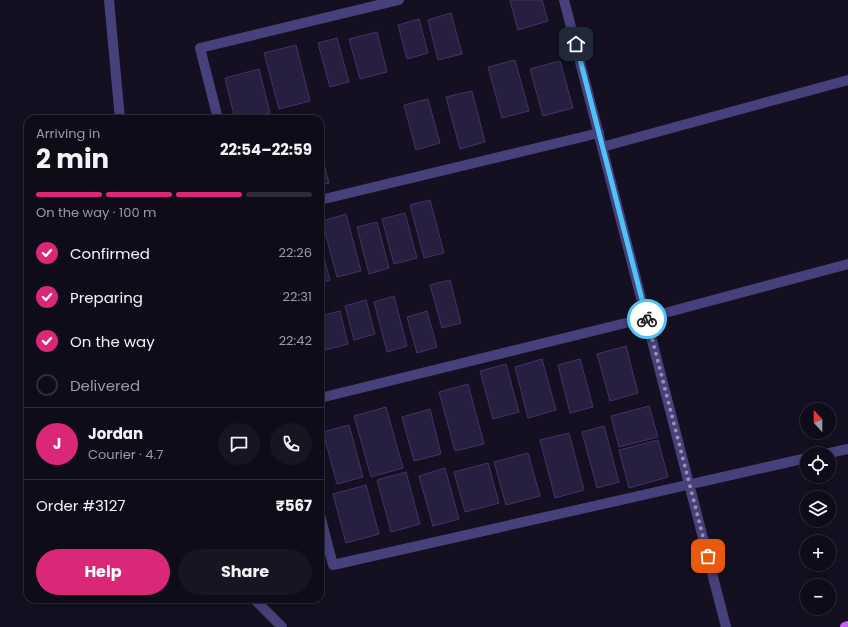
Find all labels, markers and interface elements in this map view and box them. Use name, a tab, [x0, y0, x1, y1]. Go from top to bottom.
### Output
pin	[559, 27, 593, 61]
icon: home	[565, 33, 587, 55]
text: Arriving in	[36, 124, 100, 143]
text: 22:54–22:59	[220, 139, 312, 160]
text: 2 min	[36, 141, 109, 177]
text: On the way · 100 m	[36, 203, 156, 222]
icon: check	[36, 242, 58, 264]
text: Confirmed	[70, 243, 150, 264]
text: 22:26	[279, 243, 312, 262]
icon: check	[36, 286, 58, 308]
text: Preparing	[70, 287, 143, 308]
text: 22:31	[282, 287, 312, 306]
courier	[627, 299, 667, 339]
icon: bike	[636, 308, 658, 330]
icon: check	[36, 330, 58, 352]
text: On the way	[70, 331, 155, 352]
text: 22:42	[279, 331, 312, 350]
text: Delivered	[70, 375, 140, 396]
north arrow	[800, 403, 836, 439]
map controls	[800, 403, 836, 615]
text: Jordan	[88, 423, 143, 444]
button: chat	[218, 423, 260, 465]
button: phone	[270, 423, 312, 465]
text: J	[53, 433, 61, 454]
text: Courier · 4.7	[88, 445, 163, 464]
button: locate	[800, 447, 836, 483]
button: layers	[800, 491, 836, 527]
text: Order #3127	[36, 495, 125, 516]
text: ₹567	[276, 495, 312, 516]
button: +	[800, 535, 836, 571]
pin	[691, 539, 725, 573]
icon: bag	[697, 545, 719, 567]
button: Help	[36, 549, 170, 595]
button: Share	[178, 549, 312, 595]
button: −	[800, 579, 836, 615]

